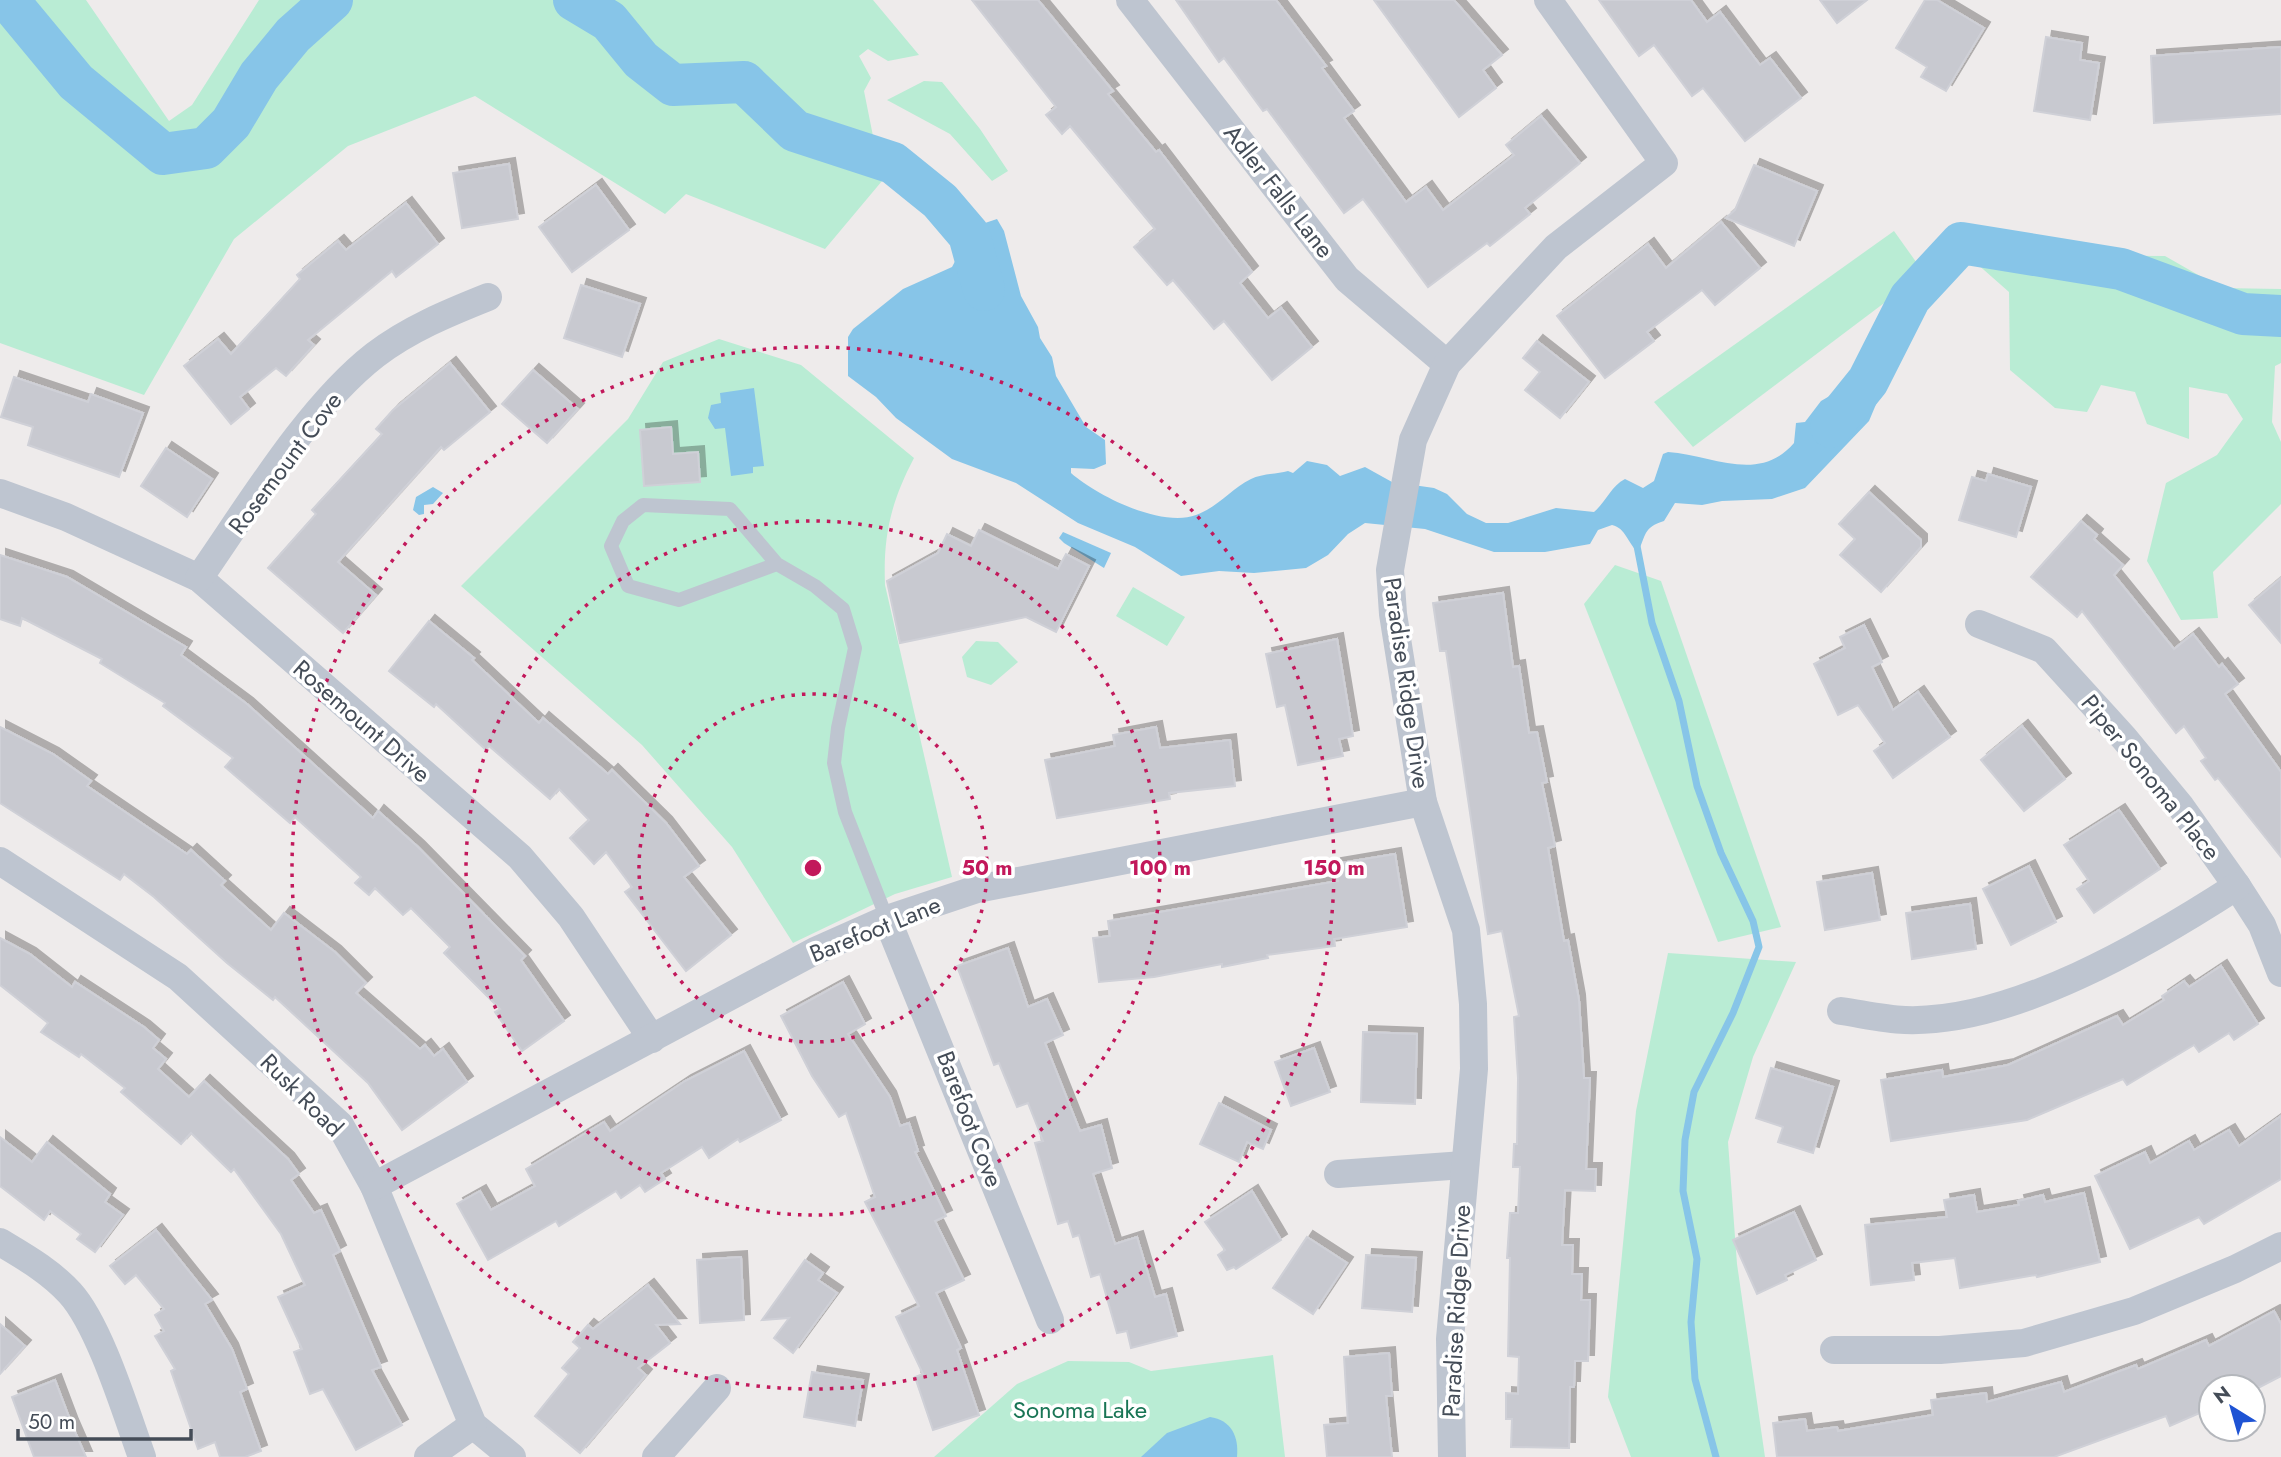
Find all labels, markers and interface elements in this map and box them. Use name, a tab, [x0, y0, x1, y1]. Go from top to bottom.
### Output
street label: Adler Falls Lane	[1216, 117, 1342, 265]
street label: Rosemount Cove	[220, 384, 350, 542]
street label: Paradise Ridge Drive	[1375, 575, 1439, 791]
street label: Rosemount Drive	[286, 651, 438, 791]
street label: Piper Sonoma Place	[2073, 687, 2229, 867]
text: 50 m	[962, 853, 1012, 883]
text: 100 m	[1129, 853, 1191, 883]
text: 150 m	[1303, 853, 1365, 883]
centre of rings	[801, 856, 825, 880]
street label: Barefoot Lane	[804, 887, 946, 971]
street label: Rusk Road	[252, 1045, 352, 1145]
street label: Barefoot Cove	[928, 1046, 1012, 1192]
street label: Paradise Ridge Drive	[1433, 1204, 1479, 1418]
north arrow	[2197, 1373, 2267, 1443]
text: N	[2208, 1379, 2236, 1410]
park label: Sonoma Lake	[1013, 1392, 1147, 1427]
scale bar	[18, 1398, 191, 1442]
text: 50 m	[28, 1407, 75, 1437]

